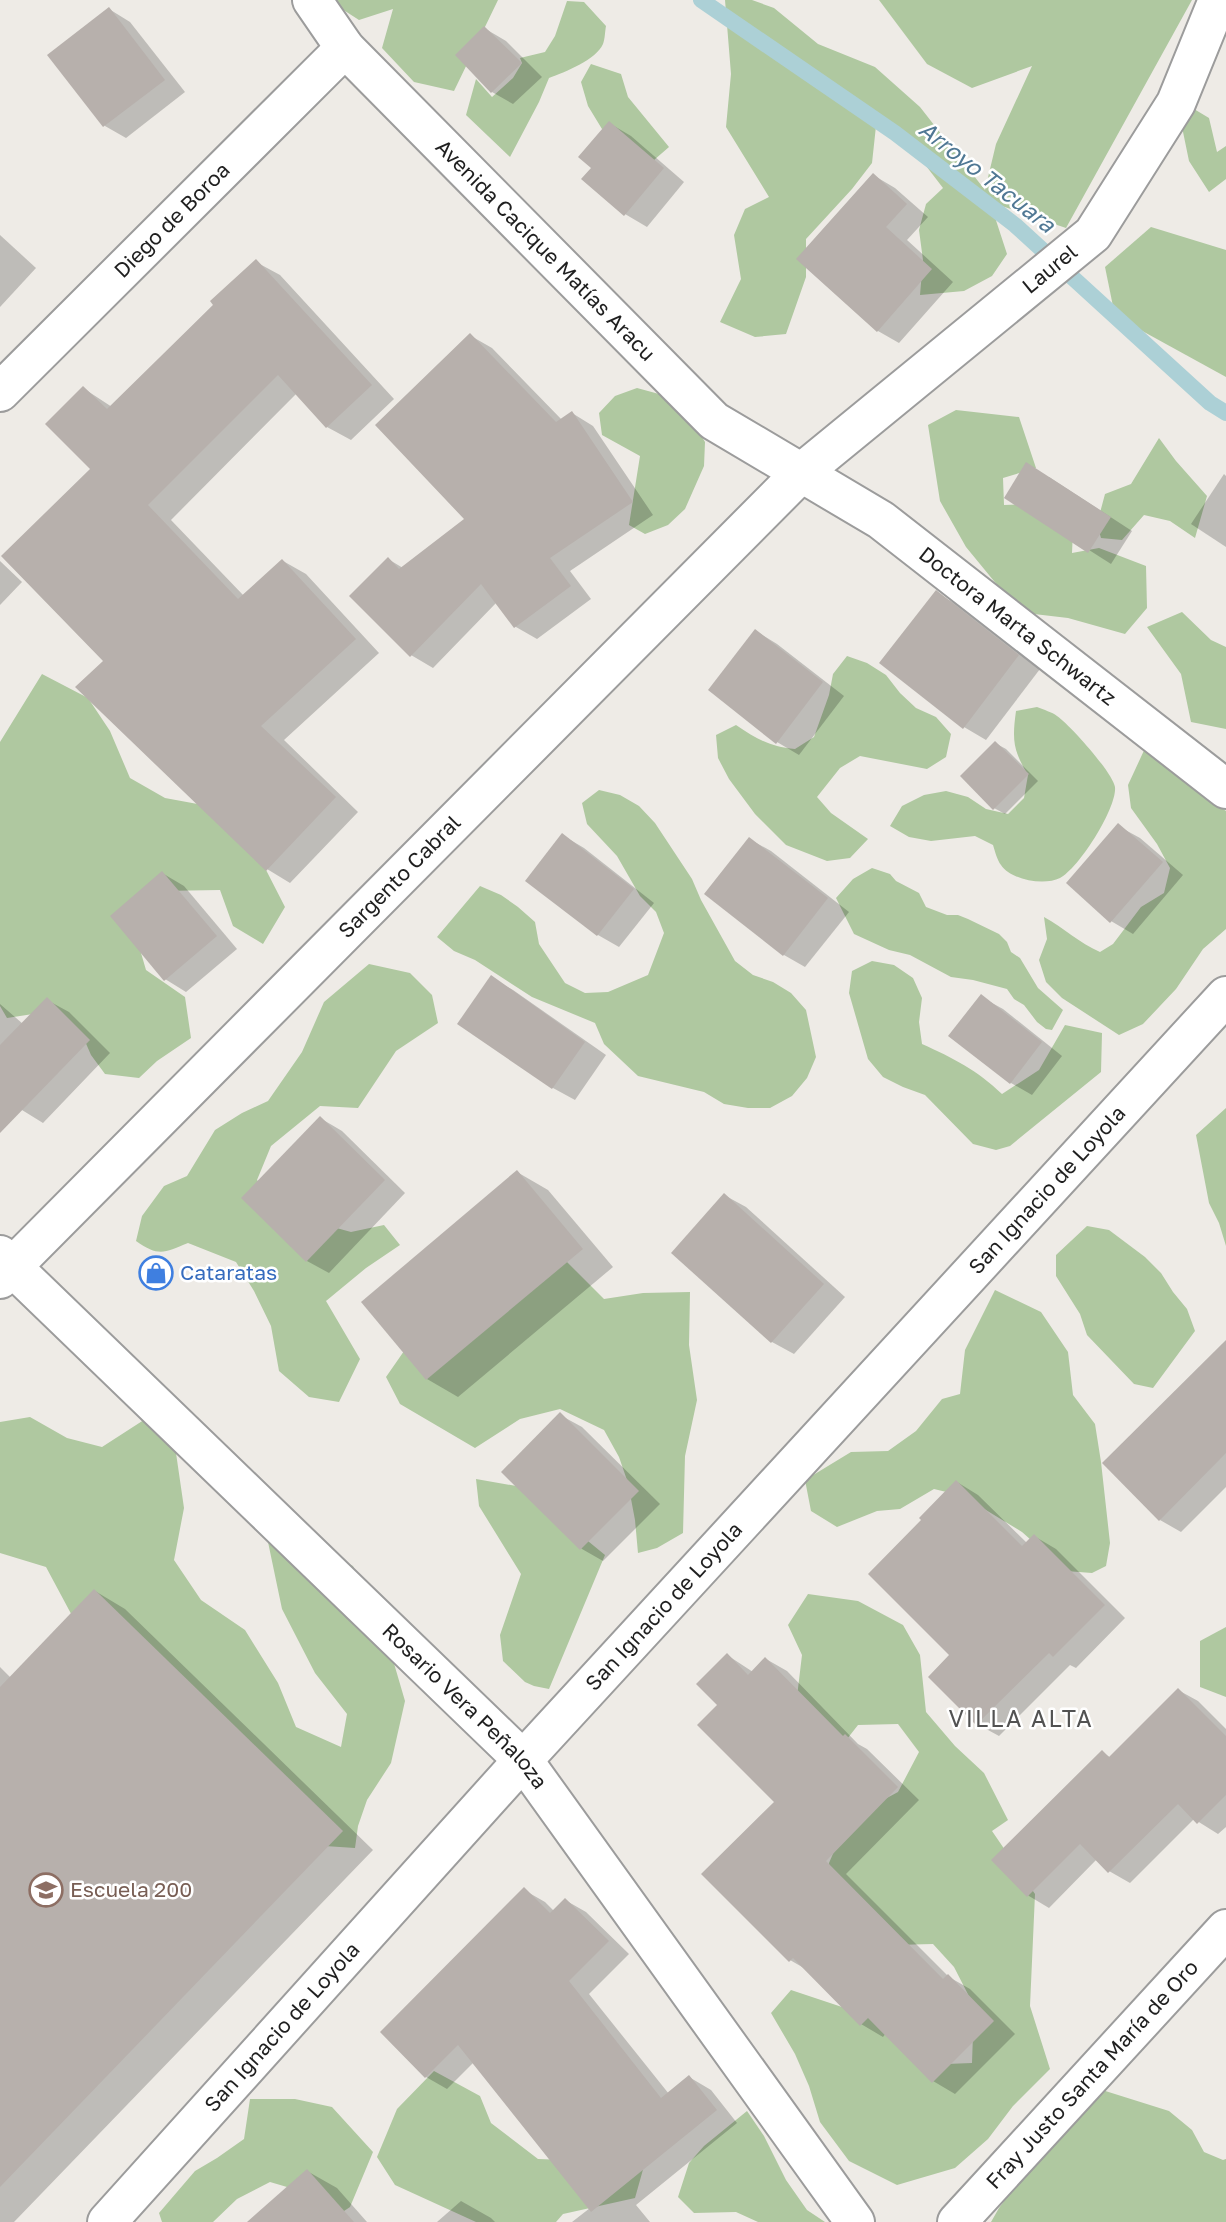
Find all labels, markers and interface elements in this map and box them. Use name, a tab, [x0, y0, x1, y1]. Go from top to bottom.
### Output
water label: Arroyo Tacuara	[914, 114, 1062, 239]
street label: Avenida Cacique Matías Aracu	[431, 133, 661, 366]
street label: Diego de Boroa	[108, 157, 235, 283]
street label: Laurel	[1016, 238, 1082, 299]
street label: Doctora Marta Schwartz	[914, 541, 1122, 711]
street label: Sargento Cabral	[332, 809, 466, 943]
street label: San Ignacio de Loyola	[963, 1100, 1130, 1279]
shop icon: Cataratas	[137, 1254, 175, 1292]
place label: Cataratas	[180, 1259, 277, 1285]
street label: San Ignacio de Loyola	[579, 1516, 747, 1696]
street label: Rosario Vera Peñaloza	[377, 1617, 554, 1794]
district label: VILLA ALTA	[948, 1704, 1094, 1732]
school or university icon: Escuela 200	[27, 1871, 65, 1909]
place label: Escuela 200	[70, 1876, 192, 1902]
street label: San Ignacio de Loyola	[198, 1936, 365, 2117]
street label: Fray Justo Santa María de Oro	[980, 1954, 1203, 2194]

